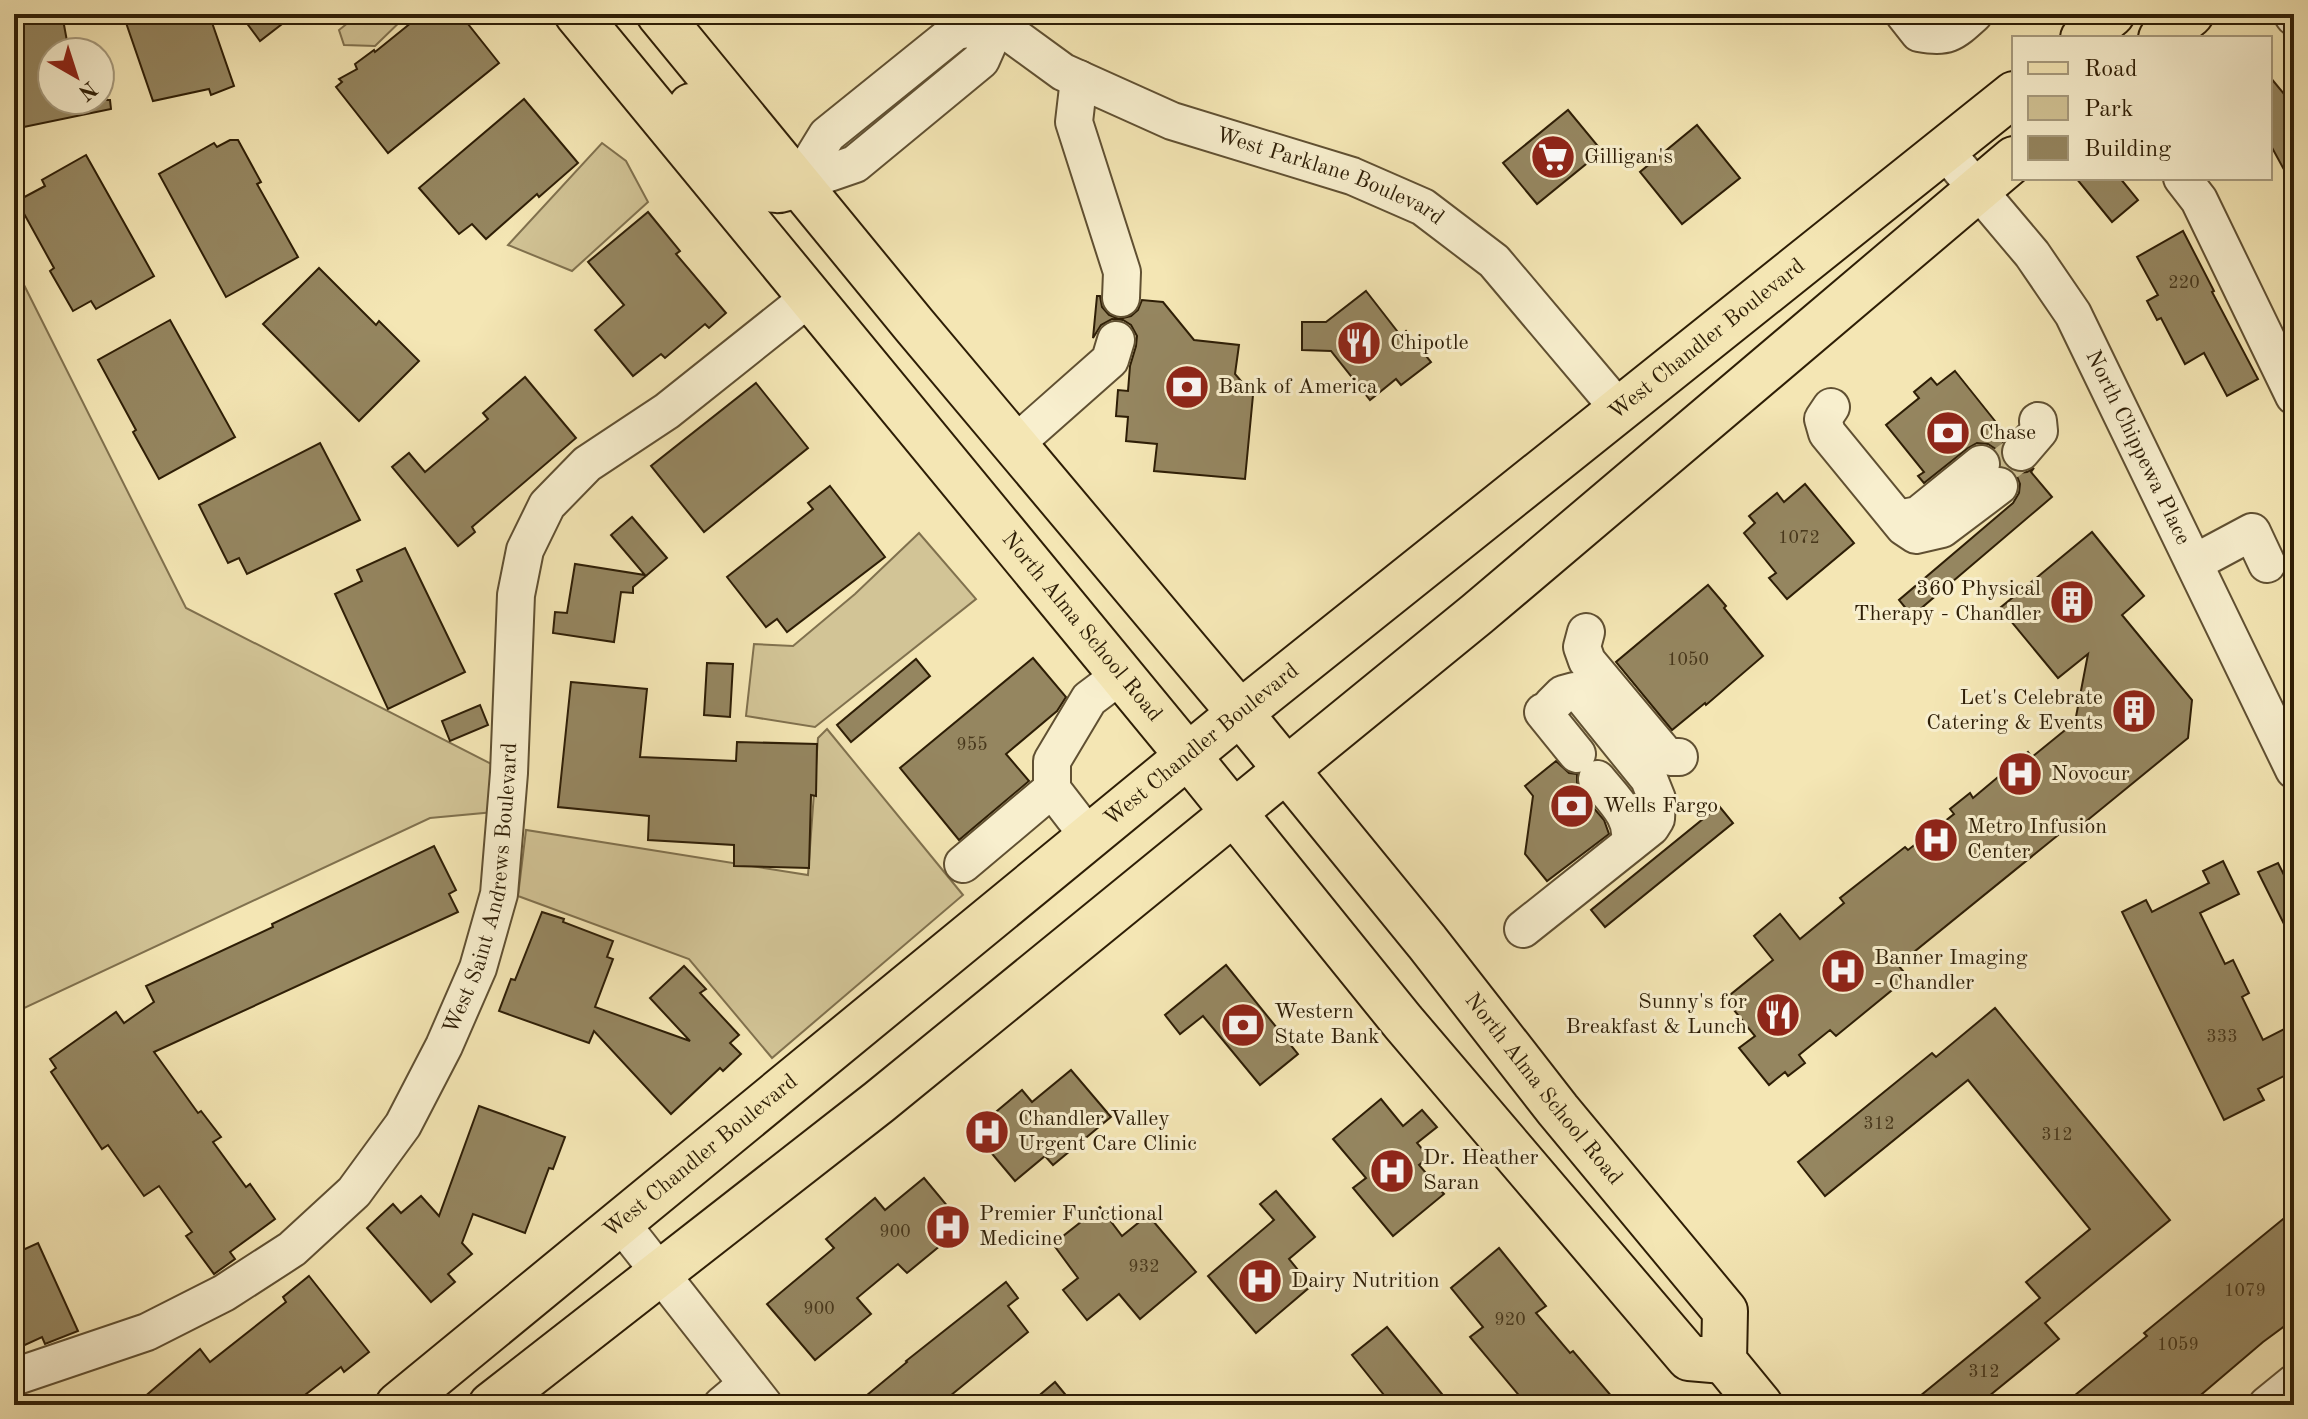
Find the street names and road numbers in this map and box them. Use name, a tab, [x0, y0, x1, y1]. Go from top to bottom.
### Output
street label: West Parklane Boulevard	[1213, 124, 1448, 229]
street label: West Chandler Boulevard	[1605, 255, 1809, 424]
street label: North Chippewa Place	[2081, 347, 2194, 548]
street label: North Alma School Road	[998, 528, 1166, 726]
street label: West Chandler Boulevard	[1100, 660, 1303, 830]
street label: West Saint Andrews Boulevard	[440, 742, 521, 1037]
street label: North Alma School Road	[1460, 989, 1626, 1189]
street label: West Chandler Boulevard	[600, 1070, 802, 1242]

